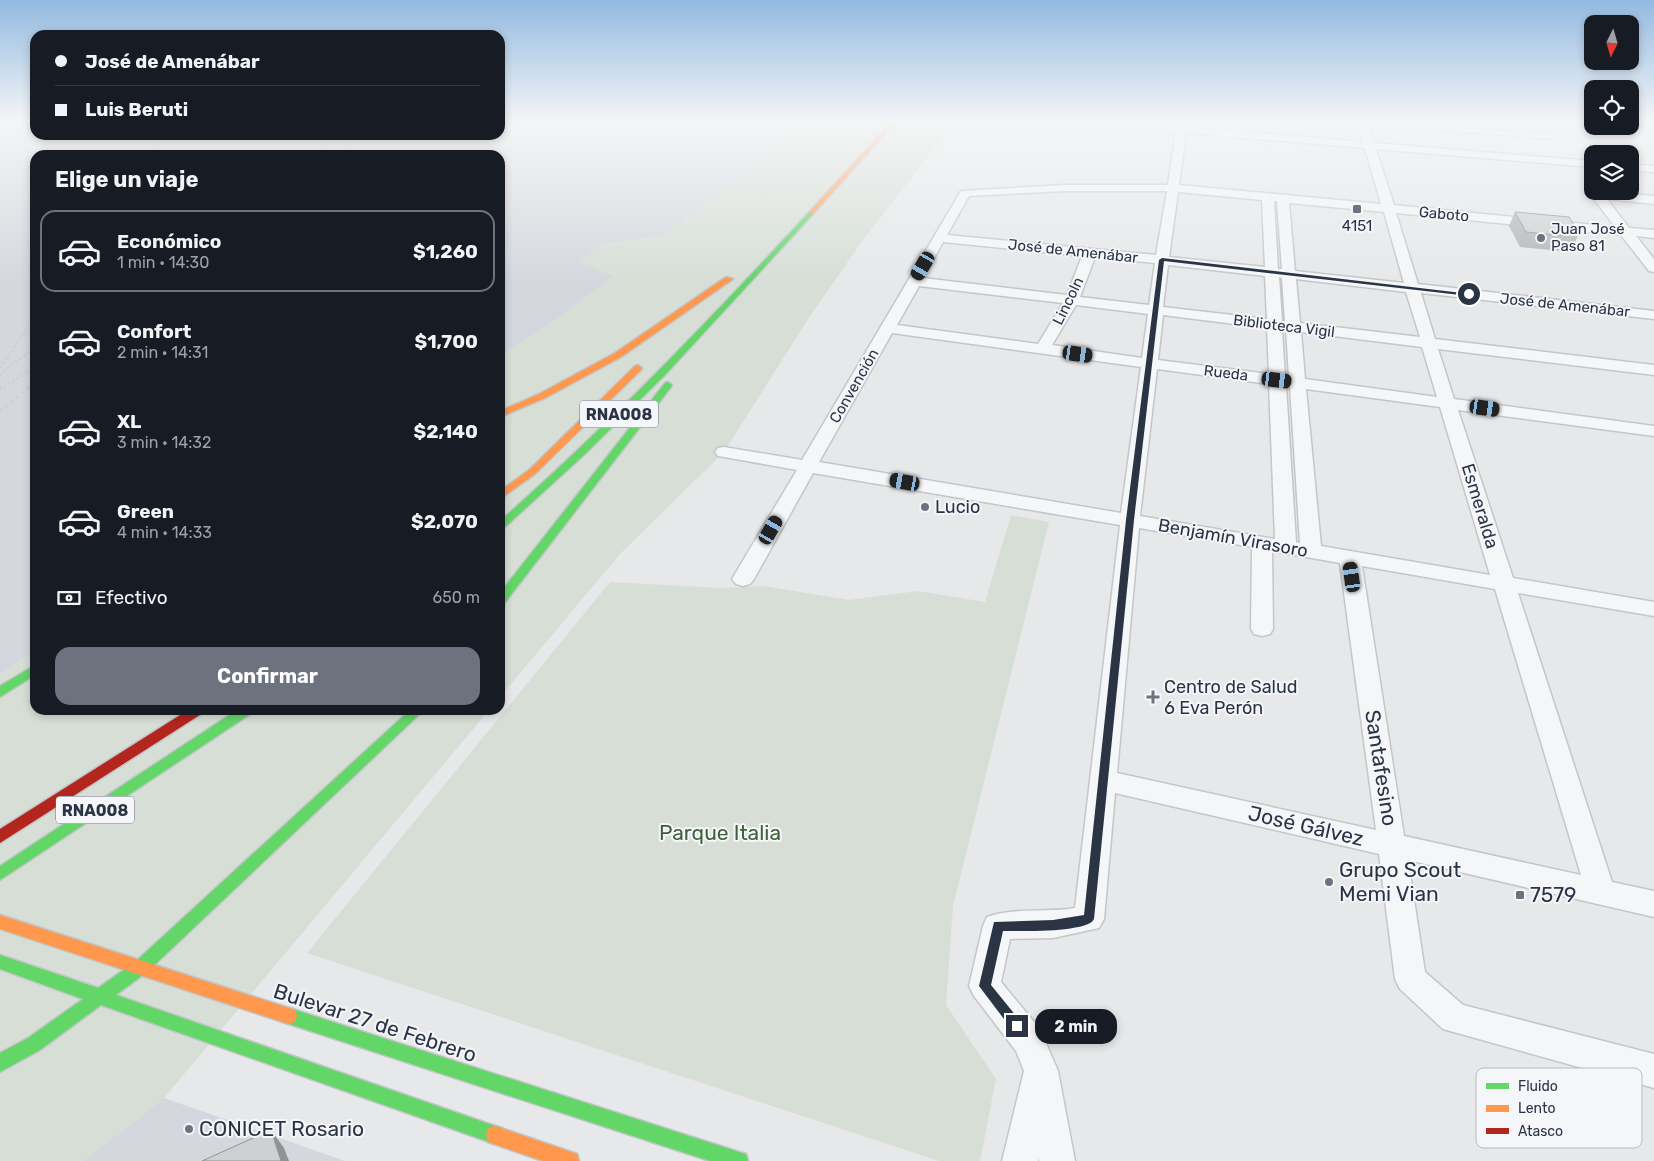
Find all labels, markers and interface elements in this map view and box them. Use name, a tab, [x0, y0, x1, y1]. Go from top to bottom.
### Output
north arrow	[1584, 15, 1639, 70]
map controls	[1584, 15, 1639, 200]
text: José de Amenábar	[85, 50, 260, 73]
button: locate	[1584, 80, 1639, 135]
text: Luis Beruti	[85, 98, 188, 121]
button: layers	[1584, 145, 1639, 200]
text: Elige un viaje	[55, 166, 199, 193]
marker: 4151	[1351, 203, 1363, 215]
street label: Gaboto	[1418, 203, 1470, 225]
place label: 4151	[1342, 217, 1372, 235]
place label: Juan José Paso 81	[1551, 220, 1625, 255]
icon: car	[57, 229, 102, 274]
text: Económico	[117, 230, 221, 253]
marker: Juan José Paso 81	[1535, 232, 1547, 244]
street label: José de Amenábar	[1007, 235, 1139, 267]
text: $1,260	[413, 240, 478, 263]
car	[909, 249, 936, 283]
text: 1 min · 14:30	[117, 253, 209, 272]
street label: Lincoln	[1049, 274, 1087, 328]
route start	[1458, 283, 1480, 305]
street label: José de Amenábar	[1499, 289, 1631, 321]
street label: Biblioteca Vigil	[1232, 311, 1336, 341]
icon: car	[57, 319, 102, 364]
text: Confort	[117, 320, 191, 343]
text: $1,700	[414, 330, 478, 353]
text: 2 min · 14:31	[117, 343, 208, 362]
car	[1062, 344, 1093, 364]
street label: Convención	[826, 346, 882, 426]
street label: Rueda	[1203, 361, 1249, 385]
car	[1261, 371, 1292, 389]
car	[1469, 398, 1500, 418]
road number: RNA008	[580, 400, 658, 428]
icon: car	[57, 409, 102, 454]
text: XL	[117, 410, 141, 433]
text: $2,140	[414, 420, 478, 443]
text: 3 min · 14:32	[117, 433, 211, 452]
street label: Esmeralda	[1457, 461, 1503, 551]
car	[888, 472, 921, 492]
place label: Lucio	[935, 496, 980, 518]
icon: car	[57, 499, 102, 544]
text: Green	[117, 500, 174, 523]
marker: Lucio	[919, 501, 931, 513]
text: $2,070	[411, 510, 478, 533]
car	[757, 513, 784, 547]
street label: Benjamín Virasoro	[1156, 514, 1310, 562]
text: 4 min · 14:33	[117, 523, 212, 542]
car	[1342, 561, 1361, 593]
icon: cash	[55, 584, 83, 612]
text: Efectivo	[95, 586, 168, 609]
text: 650 m	[433, 588, 480, 607]
button: Confirmar	[55, 647, 480, 705]
place label: Centro de Salud 6 Eva Perón	[1164, 676, 1298, 719]
marker: Centro de Salud 6 Eva Perón	[1146, 690, 1160, 704]
street label: Santafesino	[1360, 708, 1403, 828]
road number: RNA008	[56, 796, 134, 824]
street label: José Gálvez	[1246, 800, 1366, 851]
park label: Parque Italia	[659, 820, 781, 845]
place label: Grupo Scout Memi Vian	[1339, 857, 1461, 906]
marker: Grupo Scout Memi Vian	[1323, 876, 1335, 888]
place label: 7579	[1530, 882, 1576, 907]
marker: 7579	[1514, 889, 1526, 901]
street label: Bulevar 27 de Febrero	[271, 978, 480, 1067]
callout: 2 min	[1034, 1008, 1117, 1044]
route end	[1006, 1015, 1028, 1037]
text: 2 min	[1054, 1017, 1098, 1036]
legend	[1476, 1068, 1642, 1148]
text: Fluido	[1518, 1078, 1558, 1095]
text: Lento	[1518, 1100, 1555, 1117]
place label: CONICET Rosario	[199, 1116, 364, 1141]
marker: CONICET Rosario	[183, 1123, 195, 1135]
text: Atasco	[1518, 1123, 1563, 1140]

